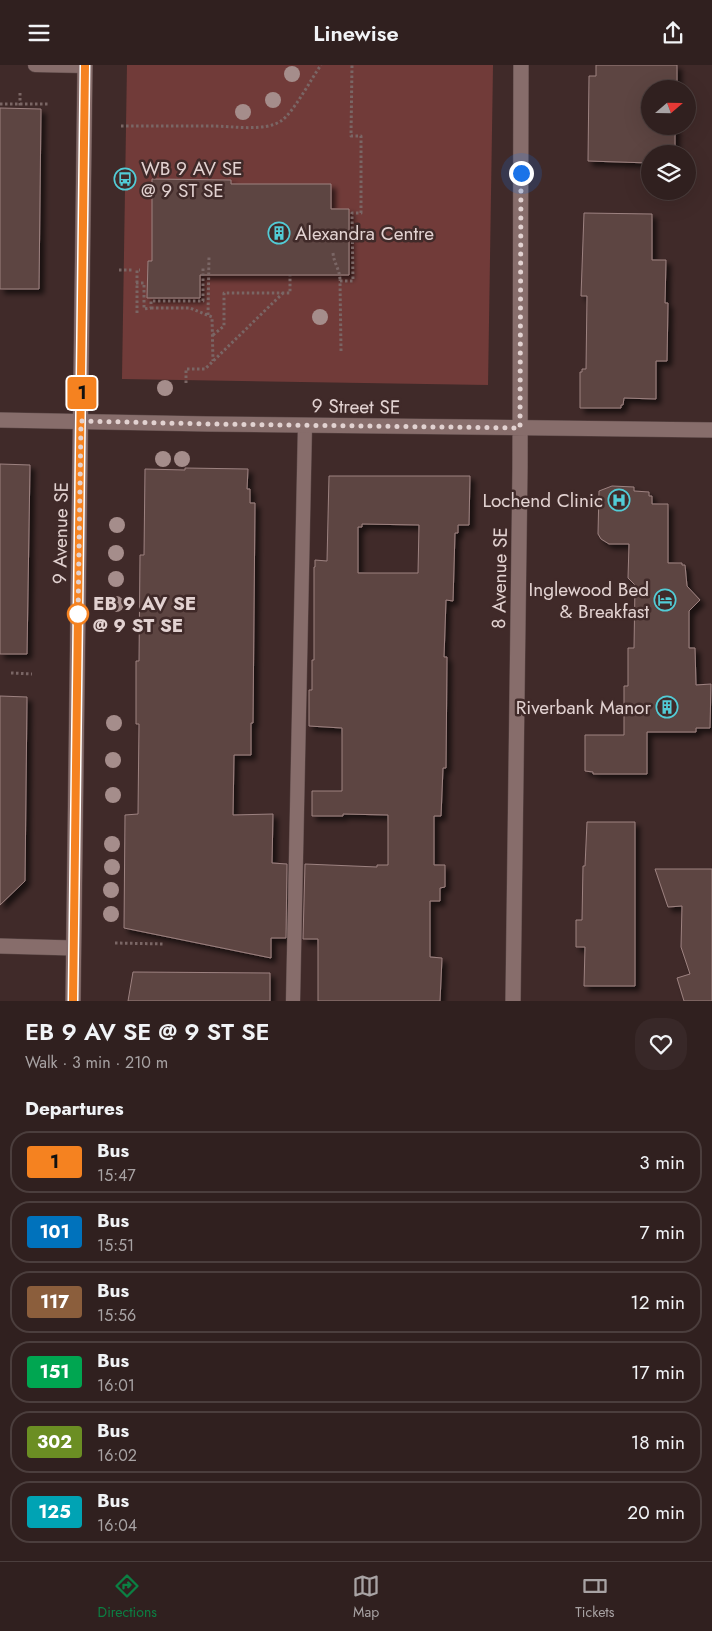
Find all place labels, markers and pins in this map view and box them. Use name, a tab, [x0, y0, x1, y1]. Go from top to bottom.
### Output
place label: WB 9 AV SE @ 9 ST SE	[141, 155, 243, 204]
bus stop icon: WB 9 AV SE @ 9 ST SE	[113, 167, 137, 191]
place label: Alexandra Centre	[295, 220, 434, 247]
building icon: Alexandra Centre	[267, 221, 291, 245]
place label: Lochend Clinic	[482, 487, 603, 514]
hospital icon: Lochend Clinic	[607, 488, 631, 512]
place label: Inglewood Bed & Breakfast	[529, 576, 649, 625]
hotel icon: Inglewood Bed & Breakfast	[653, 588, 677, 612]
place label: EB 9 AV SE @ 9 ST SE	[93, 590, 196, 639]
marker: EB 9 AV SE @ 9 ST SE	[67, 603, 89, 625]
place label: Riverbank Manor	[516, 694, 651, 721]
building icon: Riverbank Manor	[655, 695, 679, 719]

